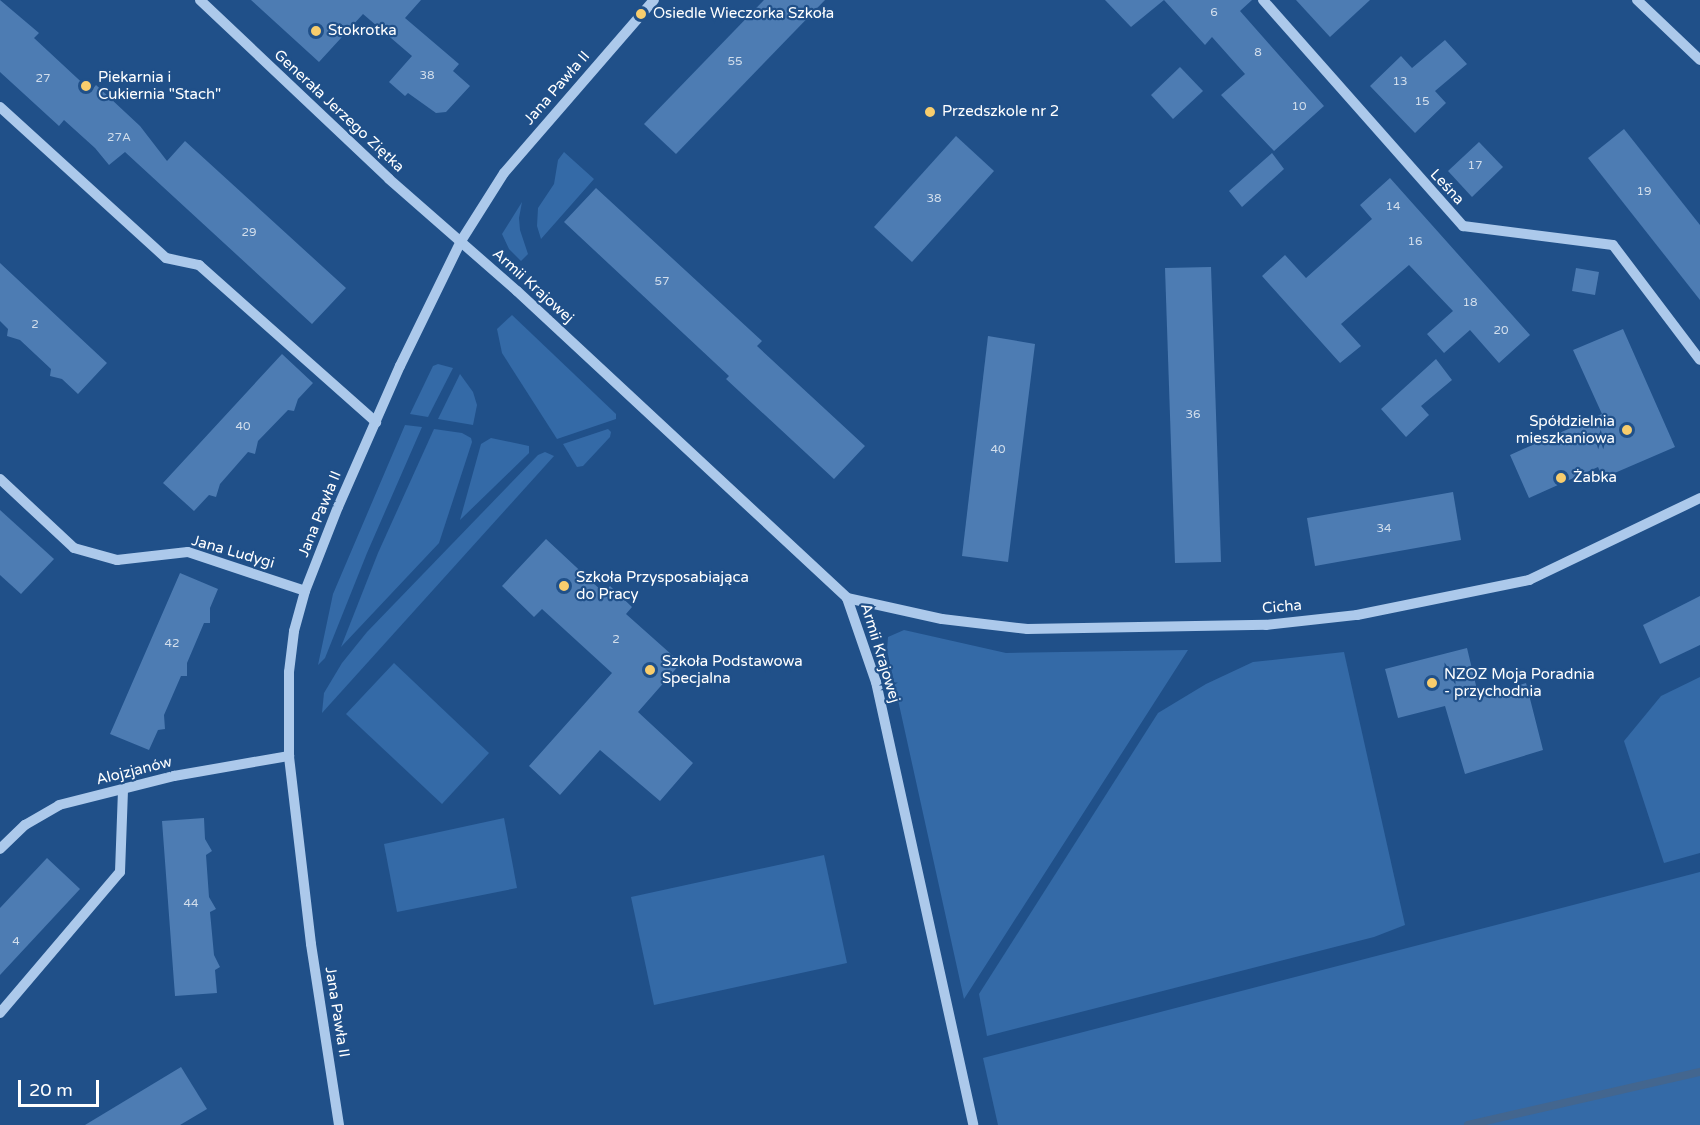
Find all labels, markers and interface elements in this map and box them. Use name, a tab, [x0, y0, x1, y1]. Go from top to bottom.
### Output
place label: Osiedle Wieczorka Szkoła	[653, 5, 834, 23]
house number: 6	[1210, 6, 1218, 20]
marker: Osiedle Wieczorka Szkoła	[634, 7, 648, 21]
place label: Stokrotka	[328, 22, 397, 40]
marker: Stokrotka	[309, 24, 323, 38]
street label: Generała Jerzego Ziętka	[270, 46, 408, 176]
house number: 8	[1254, 46, 1262, 60]
street label: Jana Pawła II	[520, 48, 594, 128]
house number: 55	[727, 55, 743, 69]
place label: Piekarnia i Cukiernia "Stach"	[98, 68, 221, 103]
house number: 38	[419, 69, 435, 83]
house number: 27	[35, 72, 51, 86]
house number: 13	[1392, 75, 1408, 89]
marker: Piekarnia i Cukiernia "Stach"	[79, 79, 93, 93]
house number: 15	[1414, 95, 1430, 109]
house number: 10	[1291, 100, 1307, 114]
place label: Przedszkole nr 2	[942, 103, 1059, 121]
marker: Przedszkole nr 2	[923, 105, 937, 119]
house number: 27A	[107, 131, 131, 145]
house number: 17	[1467, 159, 1483, 173]
street label: Leśna	[1426, 166, 1468, 208]
house number: 19	[1636, 185, 1652, 199]
house number: 38	[926, 192, 942, 206]
house number: 14	[1385, 200, 1401, 214]
house number: 29	[241, 226, 257, 240]
house number: 16	[1407, 235, 1423, 249]
street label: Armii Krajowej	[489, 245, 577, 327]
house number: 57	[654, 275, 670, 289]
house number: 18	[1462, 296, 1478, 310]
house number: 2	[31, 318, 39, 332]
house number: 20	[1493, 324, 1509, 338]
house number: 36	[1185, 408, 1201, 422]
place label: Spółdzielnia mieszkaniowa	[1516, 412, 1615, 447]
house number: 40	[235, 420, 251, 434]
marker: Spółdzielnia mieszkaniowa	[1620, 423, 1634, 437]
house number: 40	[990, 443, 1006, 457]
street label: Jana Pawła II	[295, 468, 345, 560]
place label: Żabka	[1573, 469, 1617, 487]
marker: Żabka	[1554, 471, 1568, 485]
house number: 34	[1376, 522, 1392, 536]
street label: Jana Ludygi	[190, 532, 276, 572]
place label: Szkoła Przysposabiająca do Pracy	[576, 568, 749, 603]
marker: Szkoła Przysposabiająca do Pracy	[557, 579, 571, 593]
street label: Cicha	[1261, 596, 1303, 618]
street label: Armii Krajowej	[856, 601, 904, 705]
house number: 2	[612, 633, 620, 647]
house number: 42	[164, 637, 180, 651]
place label: Szkoła Podstawowa Specjalna	[662, 652, 803, 687]
marker: Szkoła Podstawowa Specjalna	[643, 663, 657, 677]
place label: NZOZ Moja Poradnia - przychodnia	[1444, 665, 1595, 700]
marker: NZOZ Moja Poradnia - przychodnia	[1425, 676, 1439, 690]
street label: Alojzjanów	[94, 753, 174, 789]
house number: 44	[183, 897, 199, 911]
house number: 4	[12, 935, 20, 949]
street label: Jana Pawła II	[321, 965, 353, 1059]
scale bar	[21, 1068, 102, 1106]
text: 20 m	[29, 1079, 73, 1101]

